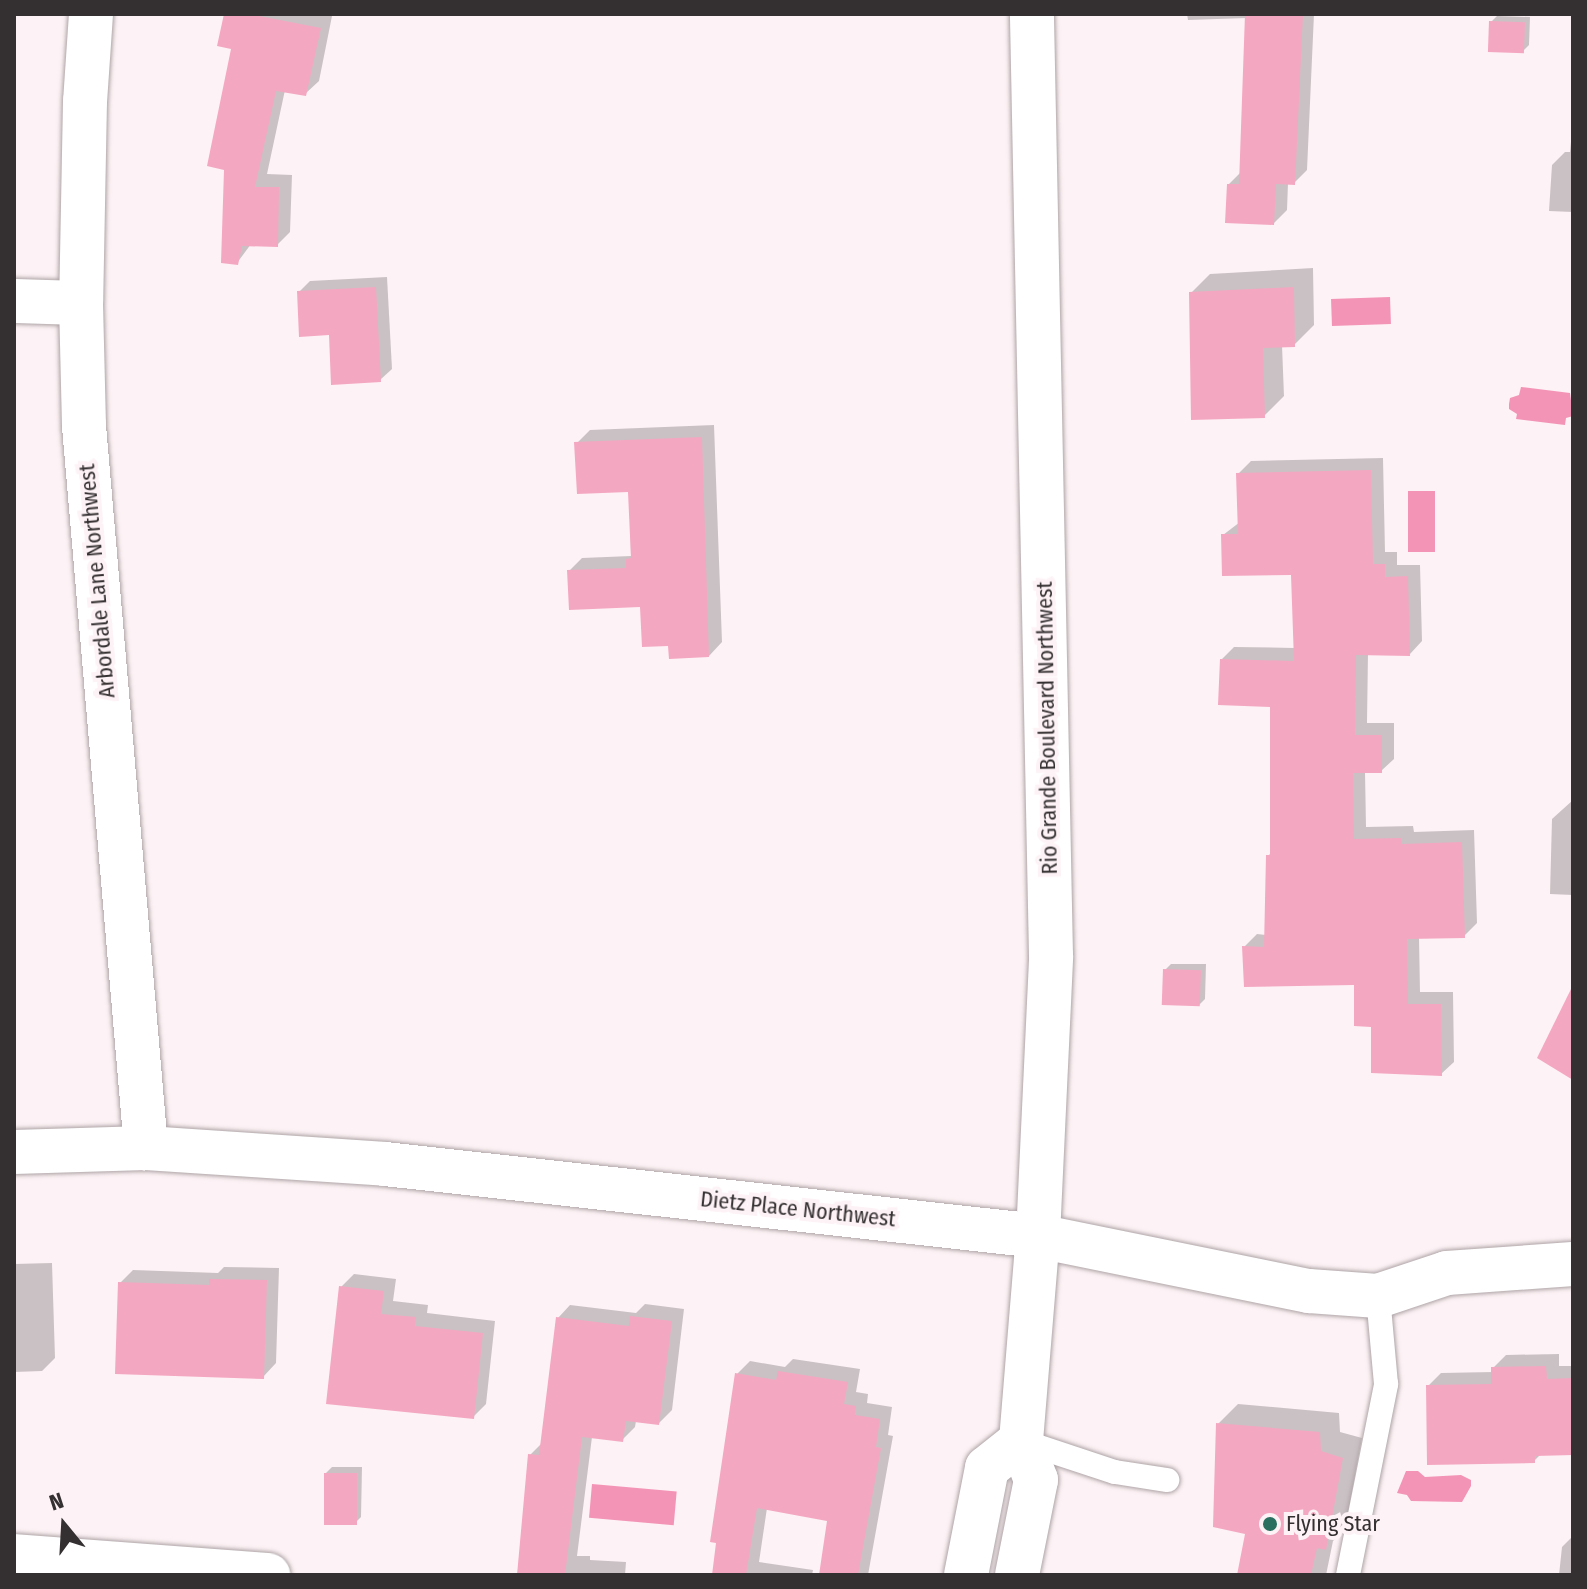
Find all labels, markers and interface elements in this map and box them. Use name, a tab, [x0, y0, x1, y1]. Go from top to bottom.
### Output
street label: Arbordale Lane Northwest	[74, 463, 120, 699]
street label: Rio Grande Boulevard Northwest	[1031, 581, 1063, 875]
street label: Dietz Place Northwest	[699, 1186, 897, 1232]
north arrow	[24, 1485, 104, 1565]
text: N	[46, 1487, 67, 1517]
place label: Flying Star	[1286, 1511, 1380, 1537]
marker: Flying Star	[1261, 1515, 1279, 1533]

